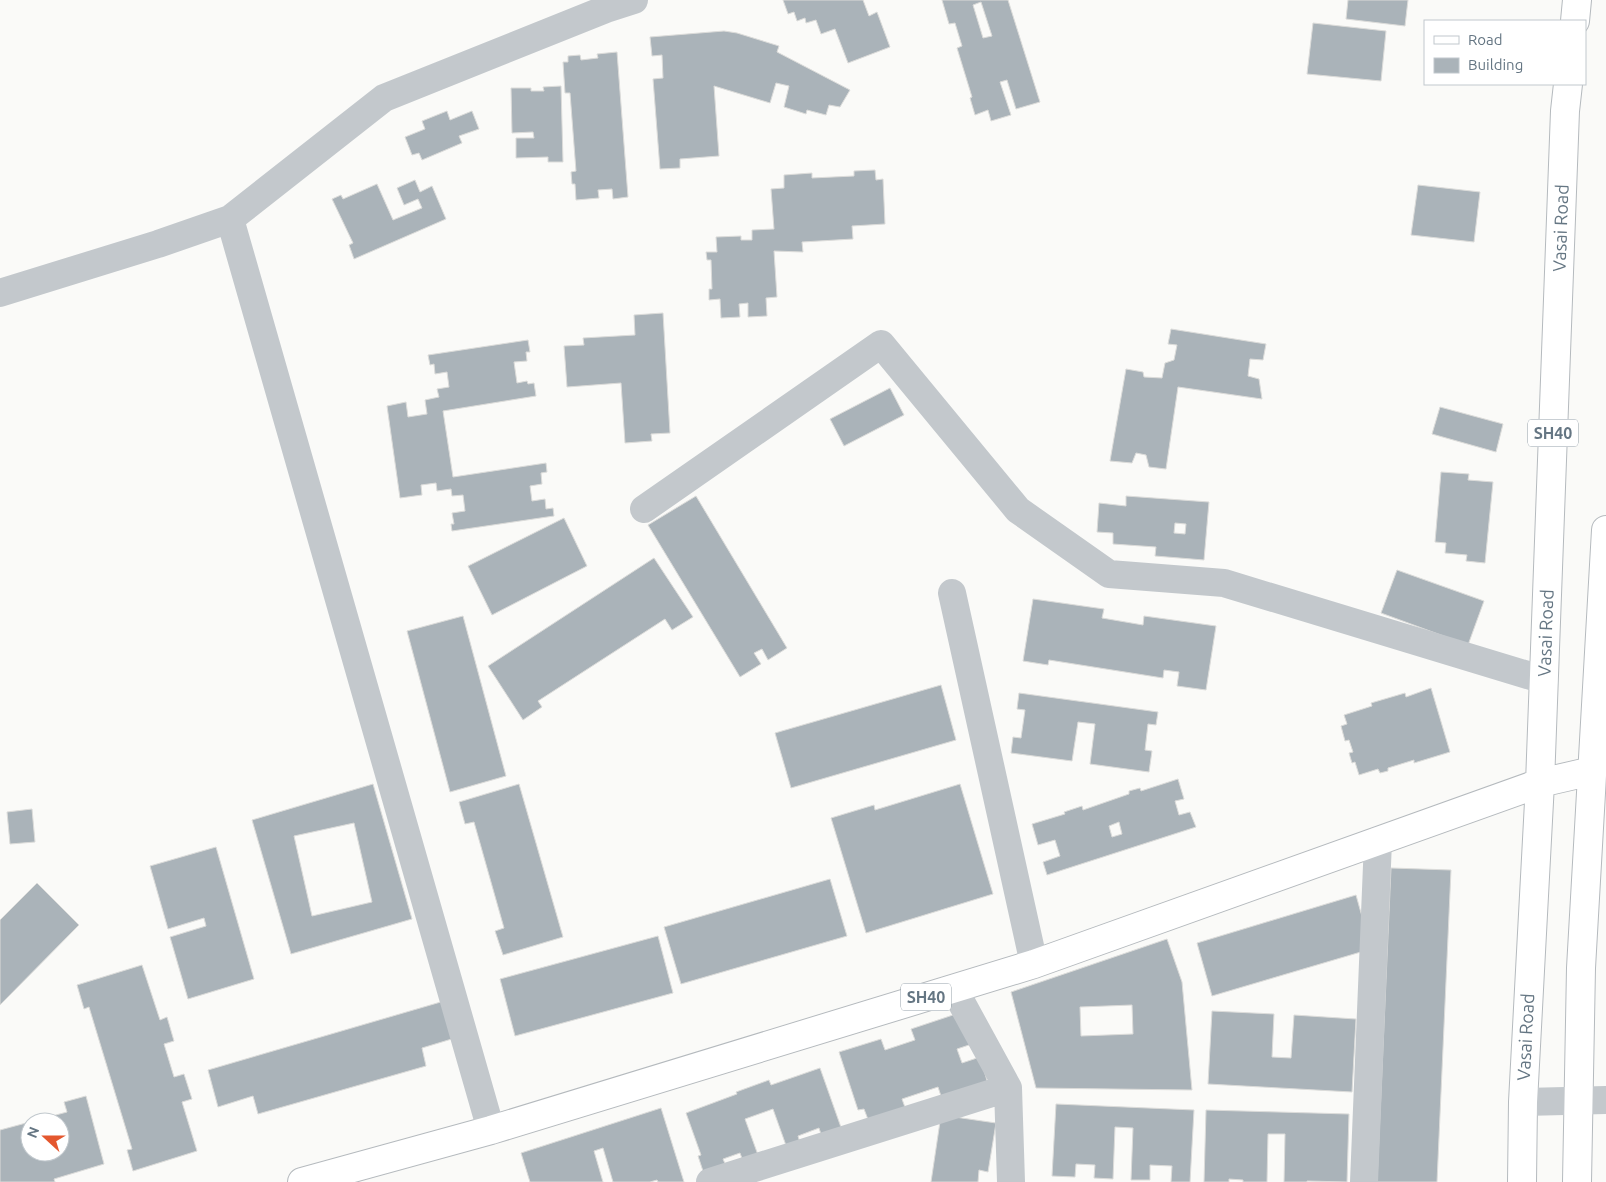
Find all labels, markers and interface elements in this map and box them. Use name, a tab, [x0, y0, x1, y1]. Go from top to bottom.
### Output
legend	[1424, 20, 1586, 85]
text: Road	[1468, 31, 1503, 48]
text: Building	[1468, 56, 1523, 73]
street label: Vasai Road	[1548, 184, 1572, 272]
road number: SH40	[1528, 419, 1578, 446]
street label: Vasai Road	[1533, 589, 1557, 677]
road number: SH40	[901, 984, 951, 1010]
street label: Vasai Road	[1513, 993, 1537, 1081]
north arrow	[20, 1112, 70, 1162]
text: N	[24, 1125, 42, 1140]

